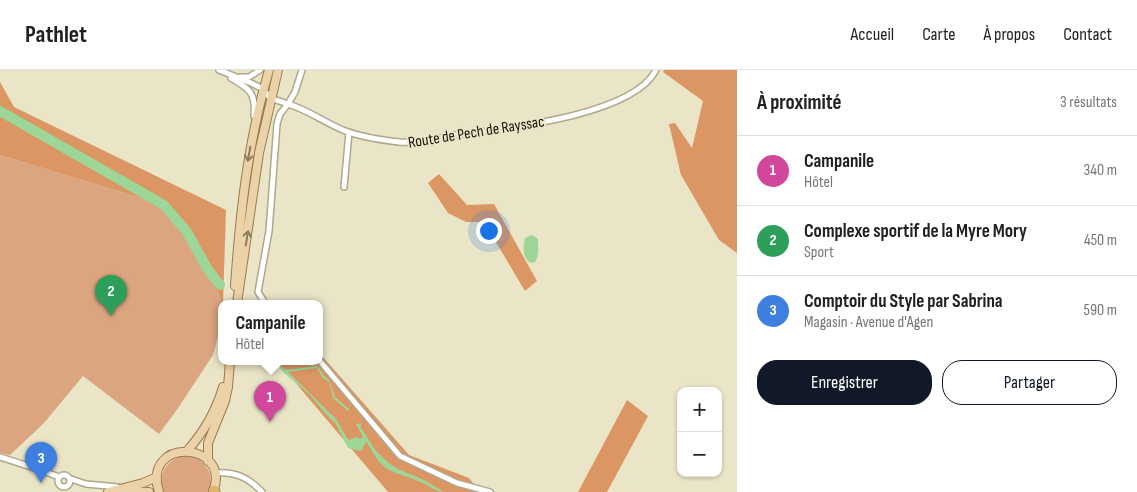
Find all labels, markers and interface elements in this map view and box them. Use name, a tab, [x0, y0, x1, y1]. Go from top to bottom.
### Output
text: Pathlet	[25, 20, 87, 49]
text: Accueil	[850, 24, 894, 45]
text: Carte	[922, 24, 955, 45]
text: À propos	[983, 24, 1035, 45]
text: Contact	[1063, 24, 1112, 45]
text: À proximité	[757, 90, 842, 115]
text: 3 résultats	[1060, 93, 1117, 112]
street label: Route de Pech de Rayssac	[407, 112, 546, 153]
one-way arrow	[244, 146, 253, 162]
text: Campanile	[804, 150, 874, 173]
text: 1	[770, 161, 776, 180]
text: 340 m	[1084, 161, 1117, 180]
text: Hôtel	[804, 173, 833, 192]
your location	[476, 218, 502, 244]
text: Complexe sportif de la Myre Mory	[804, 220, 1027, 243]
one-way arrow	[243, 230, 253, 246]
text: 2	[769, 231, 777, 250]
text: 450 m	[1084, 231, 1117, 250]
text: Sport	[804, 243, 834, 262]
pin: 2	[95, 275, 127, 316]
text: Comptoir du Style par Sabrina	[804, 290, 1003, 313]
popup	[218, 300, 323, 365]
text: 3	[769, 301, 777, 320]
text: 590 m	[1084, 301, 1117, 320]
text: Campanile	[235, 312, 306, 335]
text: Magasin · Avenue d'Agen	[804, 313, 933, 332]
text: Hôtel	[235, 335, 264, 354]
button: Enregistrer	[757, 360, 932, 405]
button: Partager	[942, 360, 1117, 405]
pin: 1	[254, 381, 286, 422]
map controls	[677, 387, 722, 477]
button: +	[677, 387, 722, 432]
button: −	[677, 432, 722, 477]
pin: 3	[25, 442, 57, 483]

